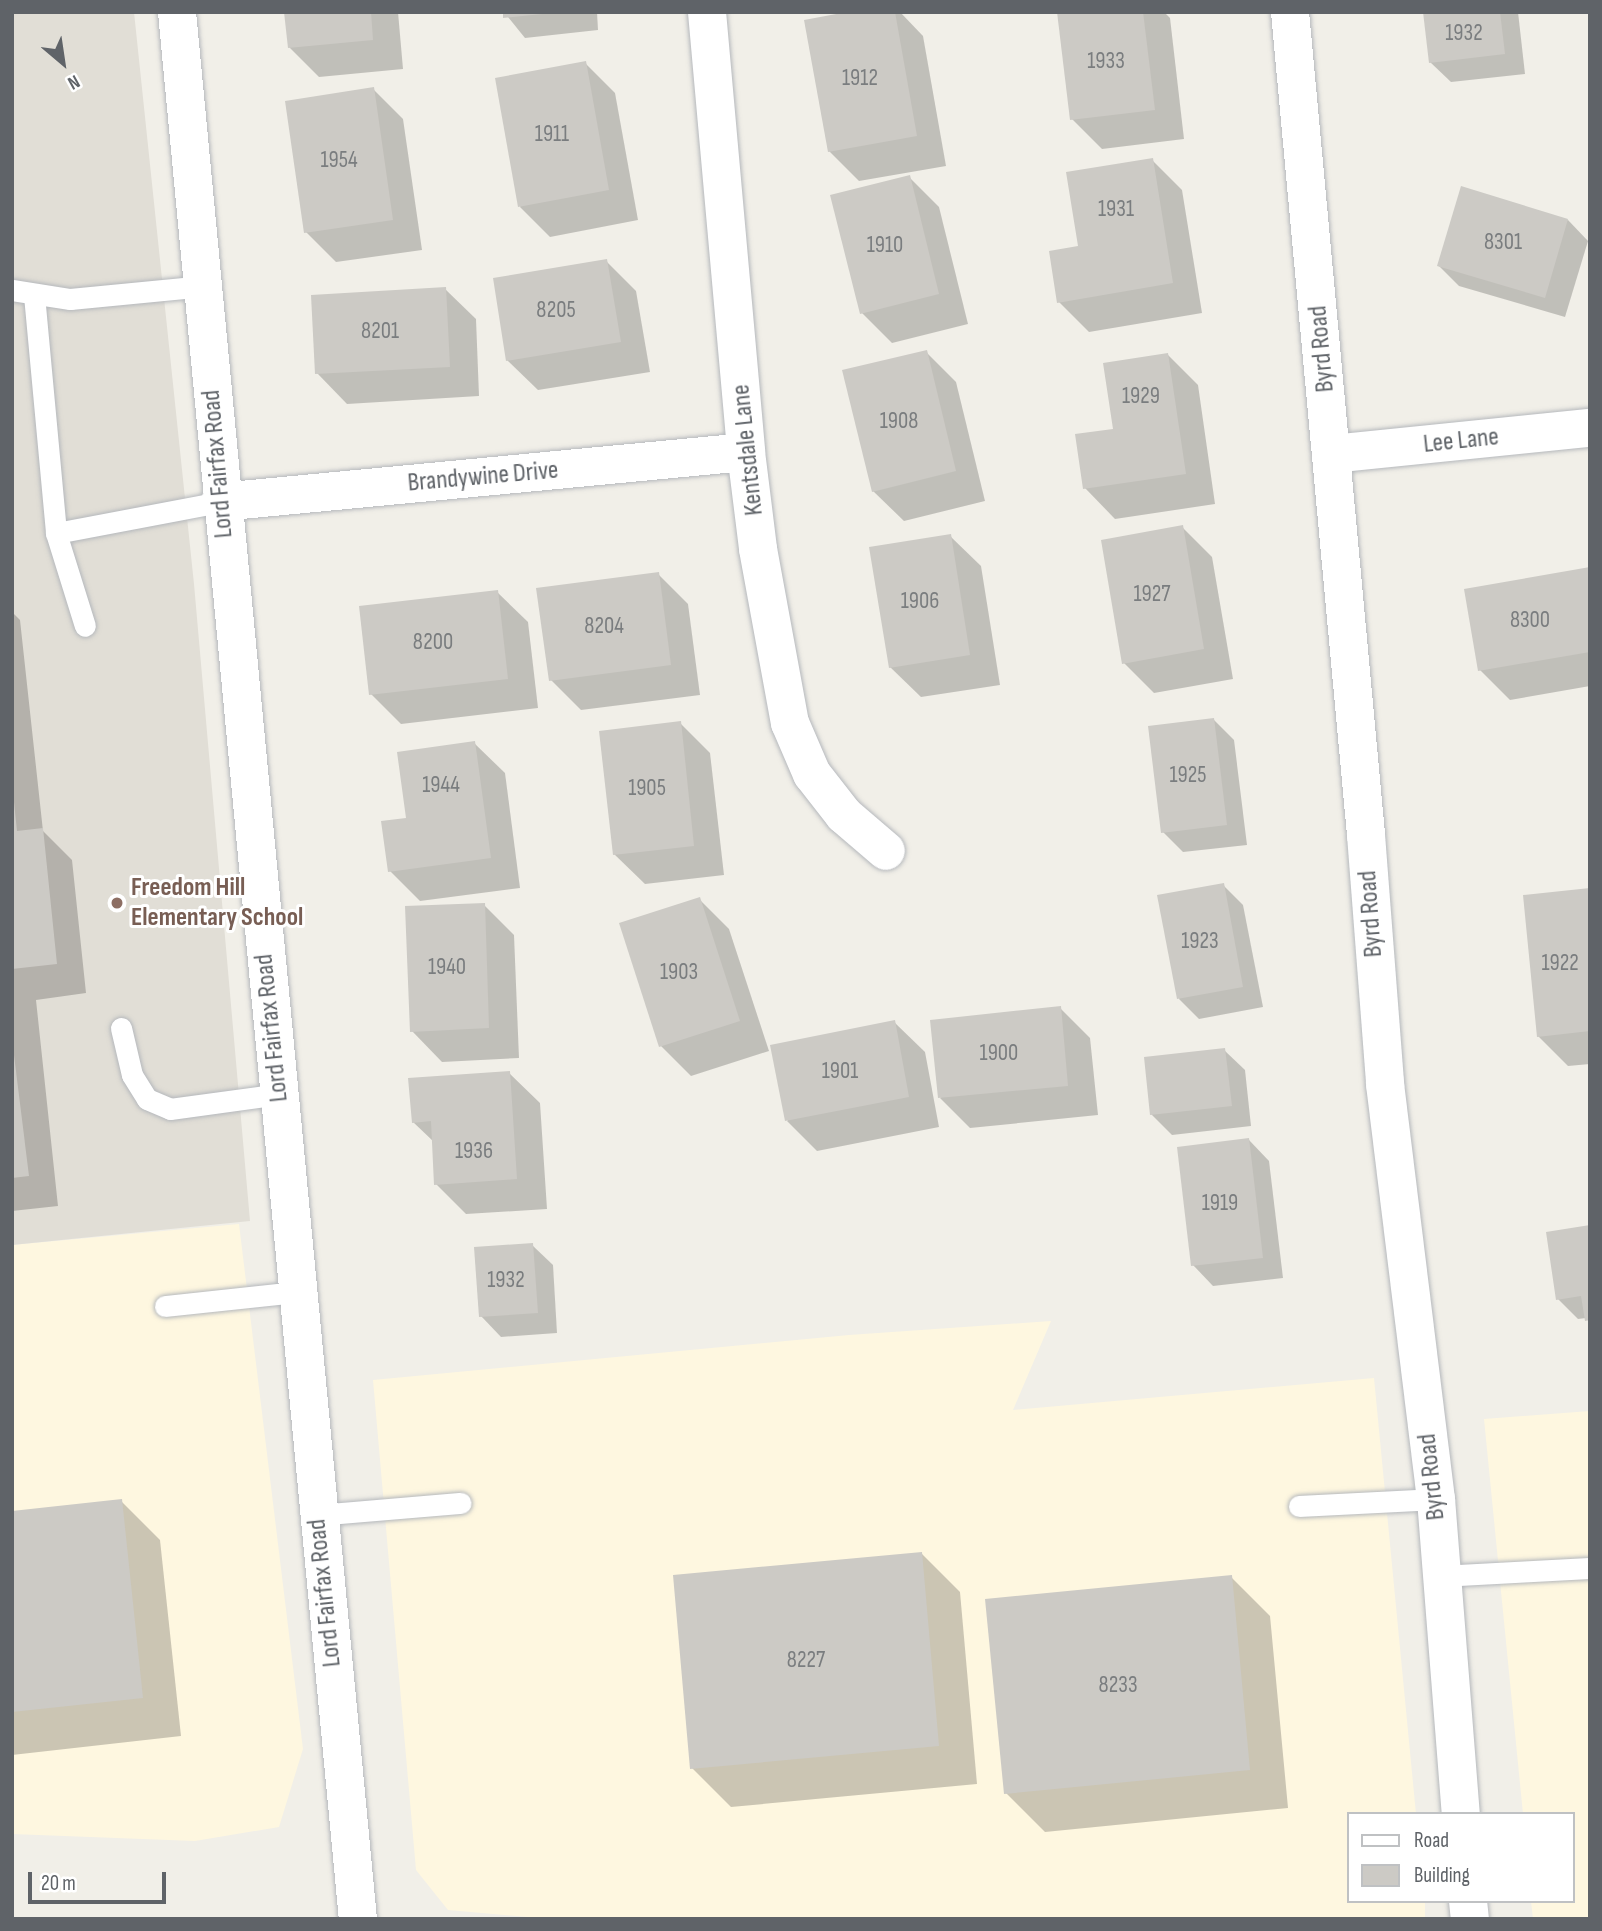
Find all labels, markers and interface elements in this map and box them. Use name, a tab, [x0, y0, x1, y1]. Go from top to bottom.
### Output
house number: 1932	[1445, 19, 1483, 47]
north arrow	[28, 28, 98, 98]
house number: 1933	[1087, 47, 1125, 75]
house number: 1912	[842, 64, 878, 92]
text: N	[63, 69, 83, 94]
house number: 1911	[535, 120, 569, 148]
house number: 1954	[320, 146, 358, 174]
house number: 1931	[1098, 195, 1134, 223]
house number: 8301	[1484, 228, 1522, 256]
house number: 1910	[867, 231, 903, 259]
house number: 8205	[536, 296, 576, 324]
street label: Byrd Road	[1303, 304, 1341, 394]
house number: 8201	[361, 317, 399, 345]
house number: 1929	[1122, 382, 1160, 410]
street label: Kentsdale Lane	[726, 383, 770, 517]
street label: Lord Fairfax Road	[196, 389, 240, 539]
house number: 1908	[880, 407, 918, 435]
street label: Lee Lane	[1422, 422, 1500, 460]
street label: Brandywine Drive	[406, 455, 560, 499]
house number: 1927	[1134, 580, 1170, 608]
house number: 1906	[901, 587, 939, 615]
house number: 8300	[1510, 606, 1550, 634]
house number: 8204	[584, 612, 624, 640]
house number: 8200	[413, 628, 453, 656]
house number: 1925	[1170, 761, 1206, 789]
house number: 1944	[422, 771, 460, 799]
house number: 1905	[628, 774, 666, 802]
street label: Byrd Road	[1352, 870, 1390, 958]
place label: Freedom Hill Elementary School	[131, 872, 303, 934]
marker: Freedom Hill Elementary School	[109, 895, 125, 911]
house number: 1923	[1181, 927, 1219, 955]
house number: 1922	[1541, 949, 1579, 977]
street label: Lord Fairfax Road	[249, 952, 295, 1104]
house number: 1940	[428, 953, 466, 981]
house number: 1903	[660, 958, 698, 986]
house number: 1900	[980, 1039, 1018, 1067]
house number: 1901	[822, 1057, 858, 1085]
house number: 1936	[455, 1137, 493, 1165]
house number: 1919	[1202, 1189, 1238, 1217]
house number: 1932	[487, 1266, 525, 1294]
street label: Byrd Road	[1412, 1432, 1452, 1522]
street label: Lord Fairfax Road	[302, 1517, 348, 1669]
house number: 8227	[787, 1646, 825, 1674]
house number: 8233	[1098, 1671, 1138, 1699]
legend	[1346, 1812, 1574, 1903]
text: Road	[1414, 1828, 1449, 1853]
scale bar	[32, 1857, 170, 1901]
text: Building	[1414, 1863, 1470, 1888]
text: 20 m	[41, 1871, 76, 1896]

